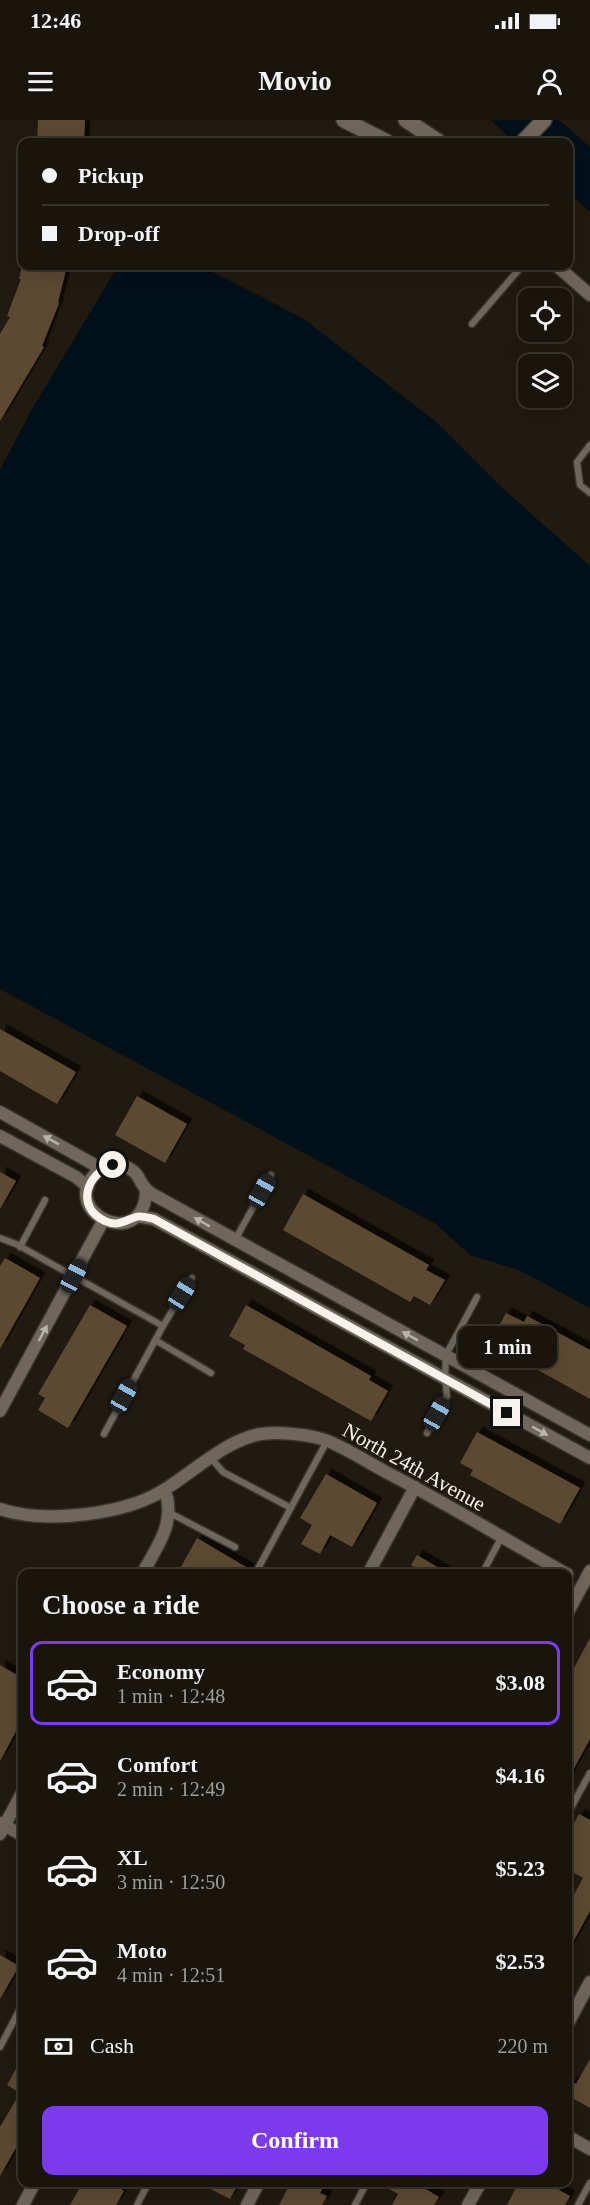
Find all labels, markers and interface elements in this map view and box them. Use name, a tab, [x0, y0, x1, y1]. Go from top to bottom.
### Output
text: 12:46	[30, 8, 81, 33]
icon: menu	[24, 65, 57, 98]
icon: person	[533, 65, 566, 98]
text: Movio	[258, 66, 332, 96]
text: Pickup	[78, 163, 144, 188]
text: Drop-off	[78, 221, 159, 246]
map controls	[518, 288, 572, 408]
button: locate	[518, 288, 572, 342]
button: layers	[518, 354, 572, 408]
one-way arrow	[43, 1135, 59, 1146]
route start	[99, 1151, 126, 1178]
car	[245, 1171, 279, 1211]
one-way arrow	[194, 1216, 210, 1227]
car	[58, 1256, 90, 1296]
car	[165, 1274, 199, 1314]
one-way arrow	[38, 1324, 48, 1341]
callout: 1 min	[458, 1326, 556, 1368]
one-way arrow	[401, 1331, 418, 1341]
text: 1 min	[483, 1336, 532, 1358]
car	[107, 1376, 141, 1416]
car	[420, 1394, 454, 1434]
route end	[493, 1399, 520, 1426]
street label: North 24th Avenue	[338, 1418, 490, 1516]
one-way arrow	[532, 1426, 549, 1436]
text: Choose a ride	[42, 1590, 200, 1620]
icon: car	[45, 1656, 99, 1710]
text: Economy	[117, 1659, 205, 1684]
text: $3.08	[496, 1670, 545, 1695]
text: 1 min · 12:48	[117, 1685, 225, 1707]
icon: car	[45, 1749, 99, 1803]
text: Comfort	[117, 1752, 198, 1777]
text: $4.16	[496, 1763, 545, 1788]
text: 2 min · 12:49	[117, 1778, 225, 1800]
icon: car	[45, 1842, 99, 1896]
text: XL	[117, 1845, 148, 1870]
text: $5.23	[496, 1856, 545, 1881]
text: 3 min · 12:50	[117, 1871, 225, 1893]
icon: car	[45, 1935, 99, 1989]
text: Moto	[117, 1938, 167, 1963]
text: $2.53	[496, 1949, 545, 1974]
text: 4 min · 12:51	[117, 1964, 225, 1986]
icon: cash	[42, 2030, 75, 2063]
text: Cash	[90, 2033, 134, 2058]
text: 220 m	[497, 2035, 548, 2057]
button: Confirm	[42, 2106, 548, 2175]

